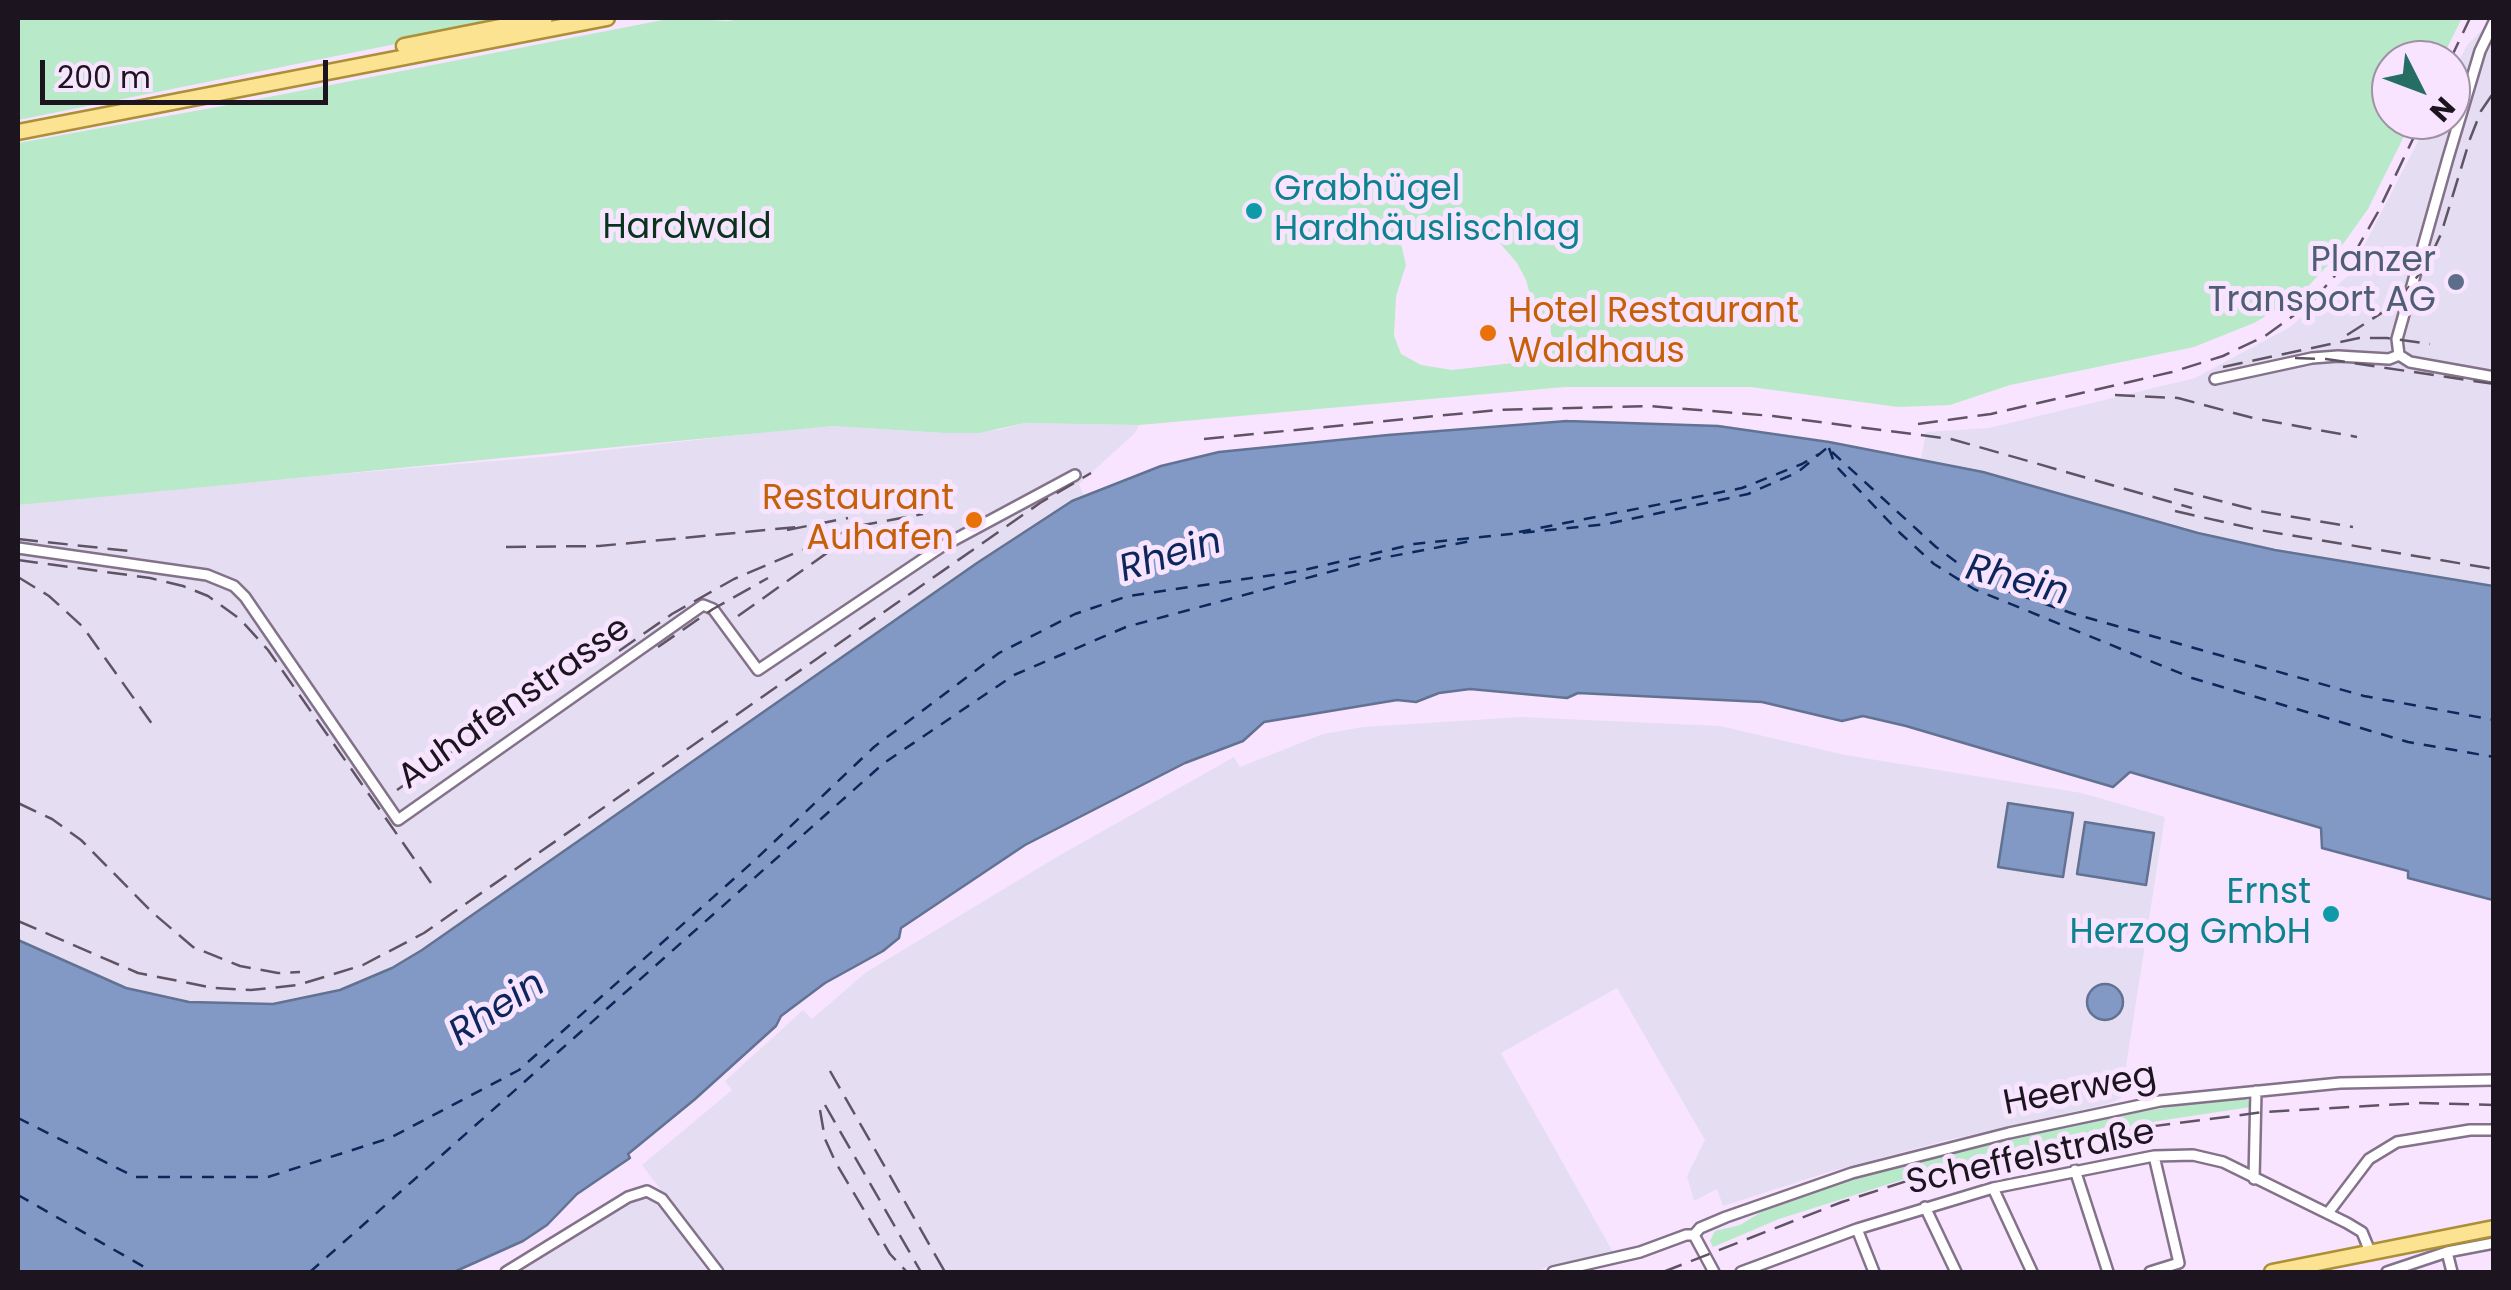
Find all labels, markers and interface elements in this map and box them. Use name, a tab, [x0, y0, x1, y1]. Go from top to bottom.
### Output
scale bar	[45, 40, 332, 102]
north arrow	[2371, 40, 2471, 140]
text: 200 m	[57, 56, 151, 99]
text: N	[2421, 88, 2464, 130]
place label: Grabhügel Hardhäuslischlag	[1274, 170, 1580, 252]
marker: Grabhügel Hardhäuslischlag	[1243, 200, 1265, 222]
park label: Hardwald	[602, 208, 772, 250]
place label: Planzer Transport AG	[2208, 241, 2436, 323]
marker: Planzer Transport AG	[2445, 271, 2467, 293]
place label: Hotel Restaurant Waldhaus	[1508, 292, 1799, 374]
marker: Hotel Restaurant Waldhaus	[1477, 322, 1499, 344]
place label: Restaurant Auhafen	[762, 479, 954, 561]
marker: Restaurant Auhafen	[963, 509, 985, 531]
water label: Rhein	[1114, 520, 1228, 594]
water label: Rhein	[1961, 546, 2073, 618]
street label: Auhafenstrasse	[391, 608, 639, 800]
place label: Ernst Herzog GmbH	[2070, 873, 2311, 955]
marker: Ernst Herzog GmbH	[2320, 903, 2342, 925]
water label: Rhein	[442, 962, 554, 1058]
street label: Heerweg	[2000, 1056, 2160, 1126]
street label: Scheffelstraße	[1903, 1112, 2159, 1206]

